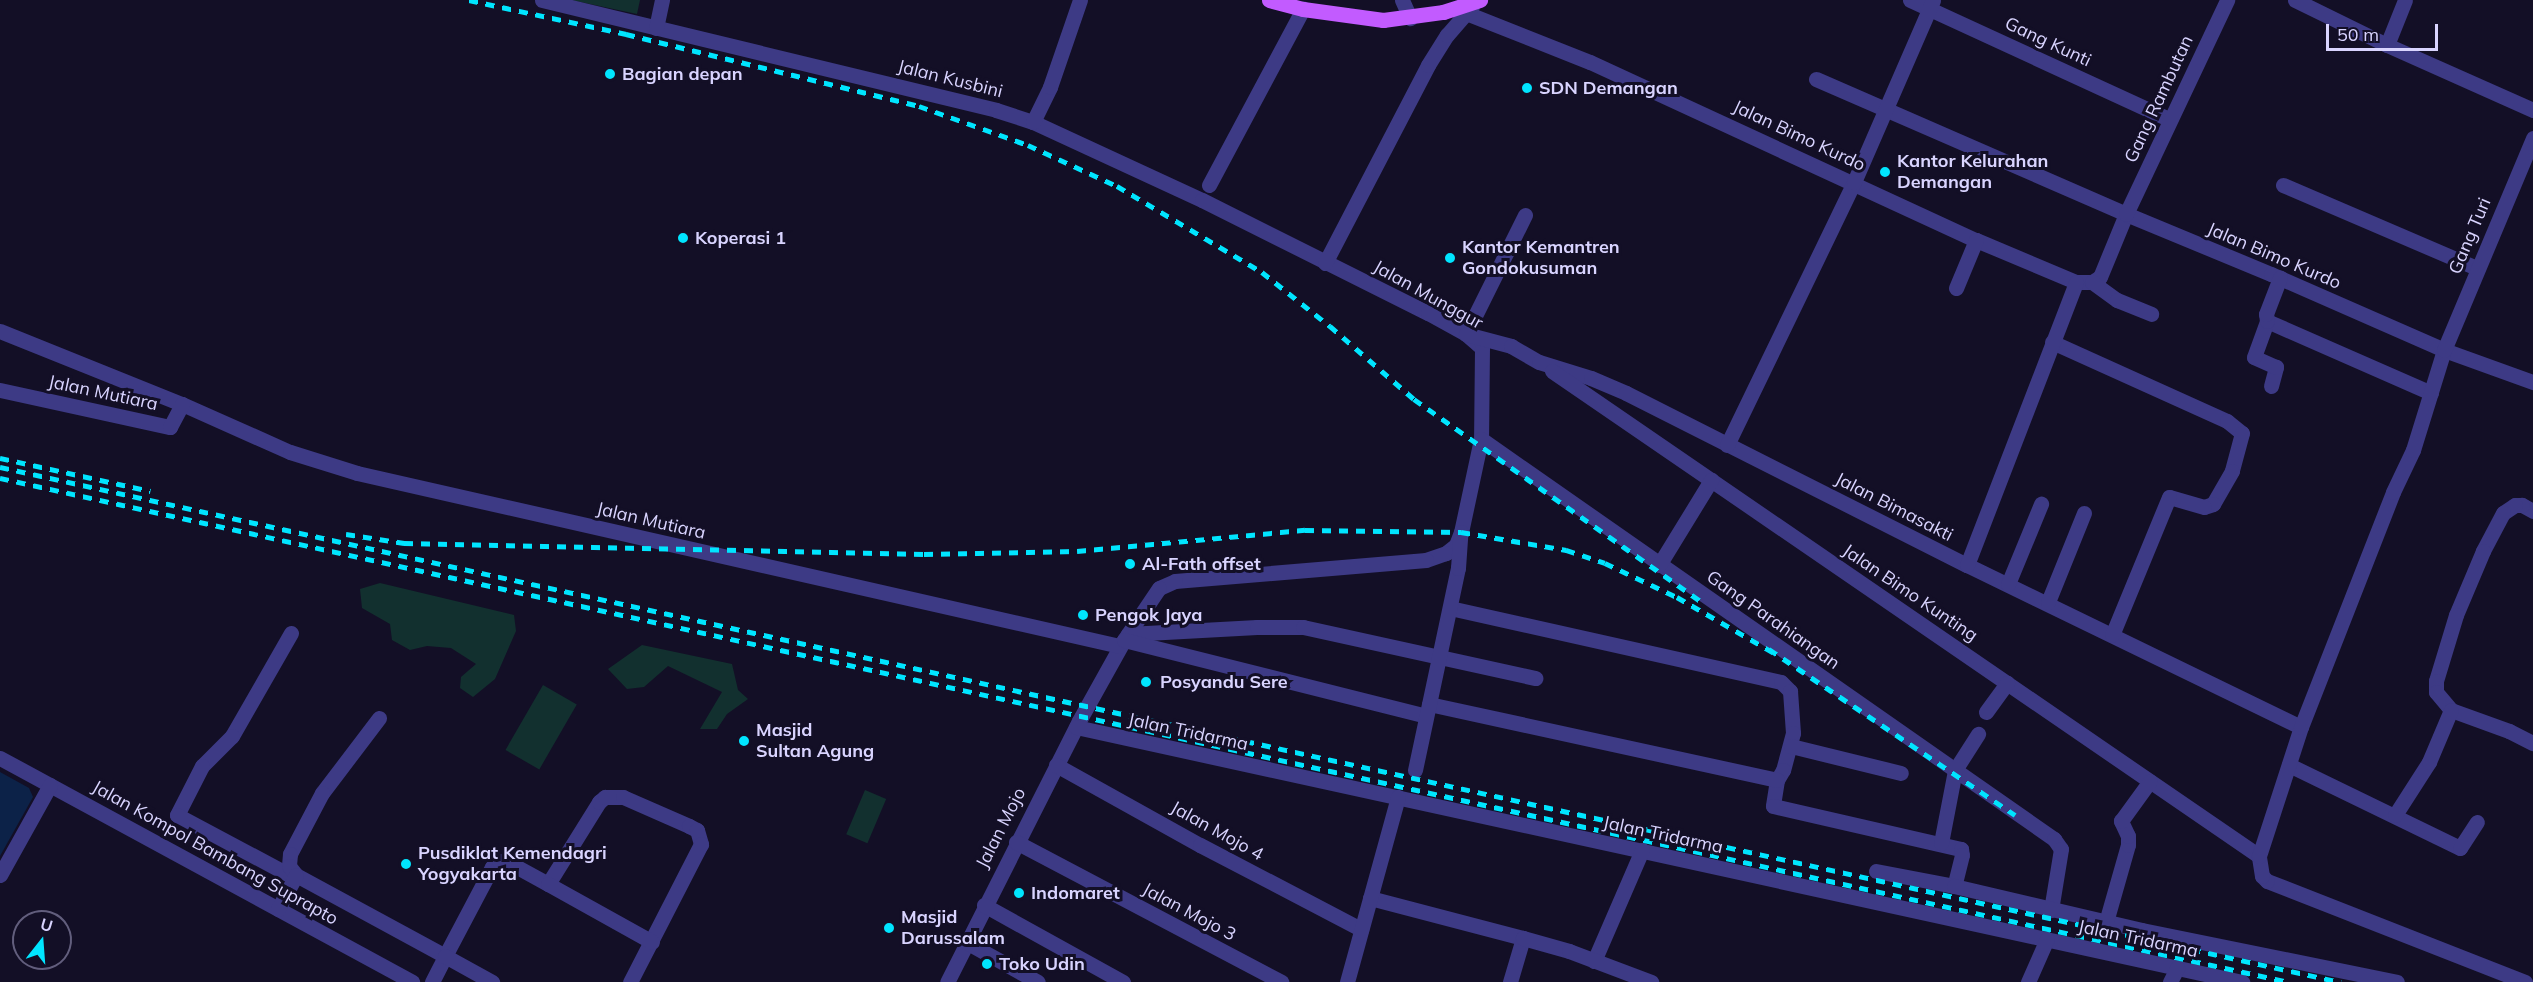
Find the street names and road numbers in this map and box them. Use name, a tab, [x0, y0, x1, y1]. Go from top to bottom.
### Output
street label: Gang Kunti	[2001, 13, 2095, 71]
street label: Gang Rambutan	[2120, 32, 2198, 166]
street label: Jalan Kusbini	[895, 56, 1005, 102]
street label: Jalan Bimo Kurdo	[1729, 96, 1869, 176]
street label: Gang Turi	[2444, 195, 2496, 277]
street label: Jalan Bimo Kurdo	[2204, 218, 2344, 294]
street label: Jalan Munggur	[1369, 256, 1487, 334]
street label: Jalan Mutiara	[46, 371, 160, 415]
street label: Jalan Bimasakti	[1831, 468, 1957, 546]
street label: Jalan Mutiara	[594, 498, 708, 544]
street label: Jalan Bimo Kunting	[1838, 540, 1982, 646]
street label: Gang Parahiangan	[1702, 566, 1844, 674]
street label: Jalan Tridarma	[1126, 709, 1250, 755]
street label: Jalan Kompol Bambang Suprapto	[88, 776, 342, 930]
street label: Jalan Mojo	[972, 784, 1030, 872]
street label: Jalan Mojo 4	[1167, 797, 1267, 865]
street label: Jalan Tridarma	[1601, 812, 1725, 858]
street label: Jalan Mojo 3	[1139, 878, 1239, 946]
street label: Jalan Tridarma	[2076, 916, 2200, 962]

